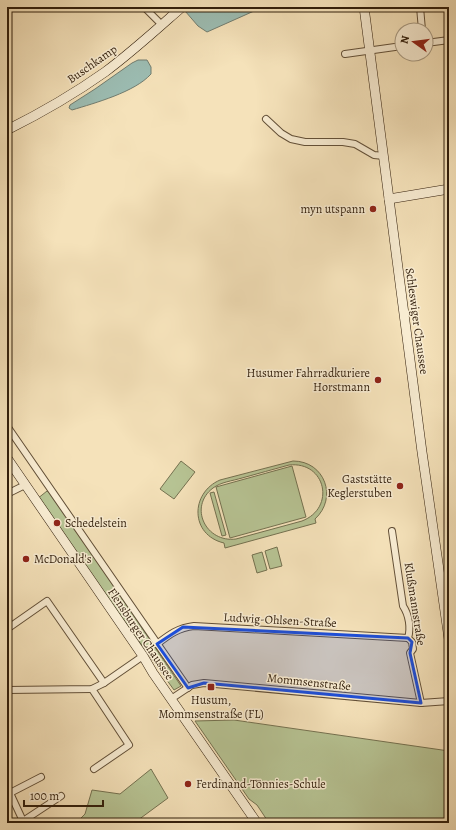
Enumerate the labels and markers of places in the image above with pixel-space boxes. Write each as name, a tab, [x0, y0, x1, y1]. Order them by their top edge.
place label: myn utspann	[301, 201, 365, 217]
marker: myn utspann	[368, 204, 378, 214]
place label: Husumer Fahrradkuriere Horstmann	[246, 365, 370, 395]
marker: Husumer Fahrradkuriere Horstmann	[373, 375, 383, 385]
place label: Gaststätte Keglerstuben	[327, 471, 392, 501]
marker: Gaststätte Keglerstuben	[395, 481, 405, 491]
place label: Schedelstein	[65, 515, 127, 531]
marker: Schedelstein	[52, 518, 62, 528]
place label: McDonald's	[34, 551, 92, 567]
marker: McDonald's	[21, 554, 31, 564]
marker: Husum, Mommsenstraße (FL)	[206, 682, 216, 692]
place label: Husum, Mommsenstraße (FL)	[158, 692, 264, 722]
place label: Ferdinand-Tönnies-Schule	[196, 776, 326, 792]
marker: Ferdinand-Tönnies-Schule	[183, 779, 193, 789]

